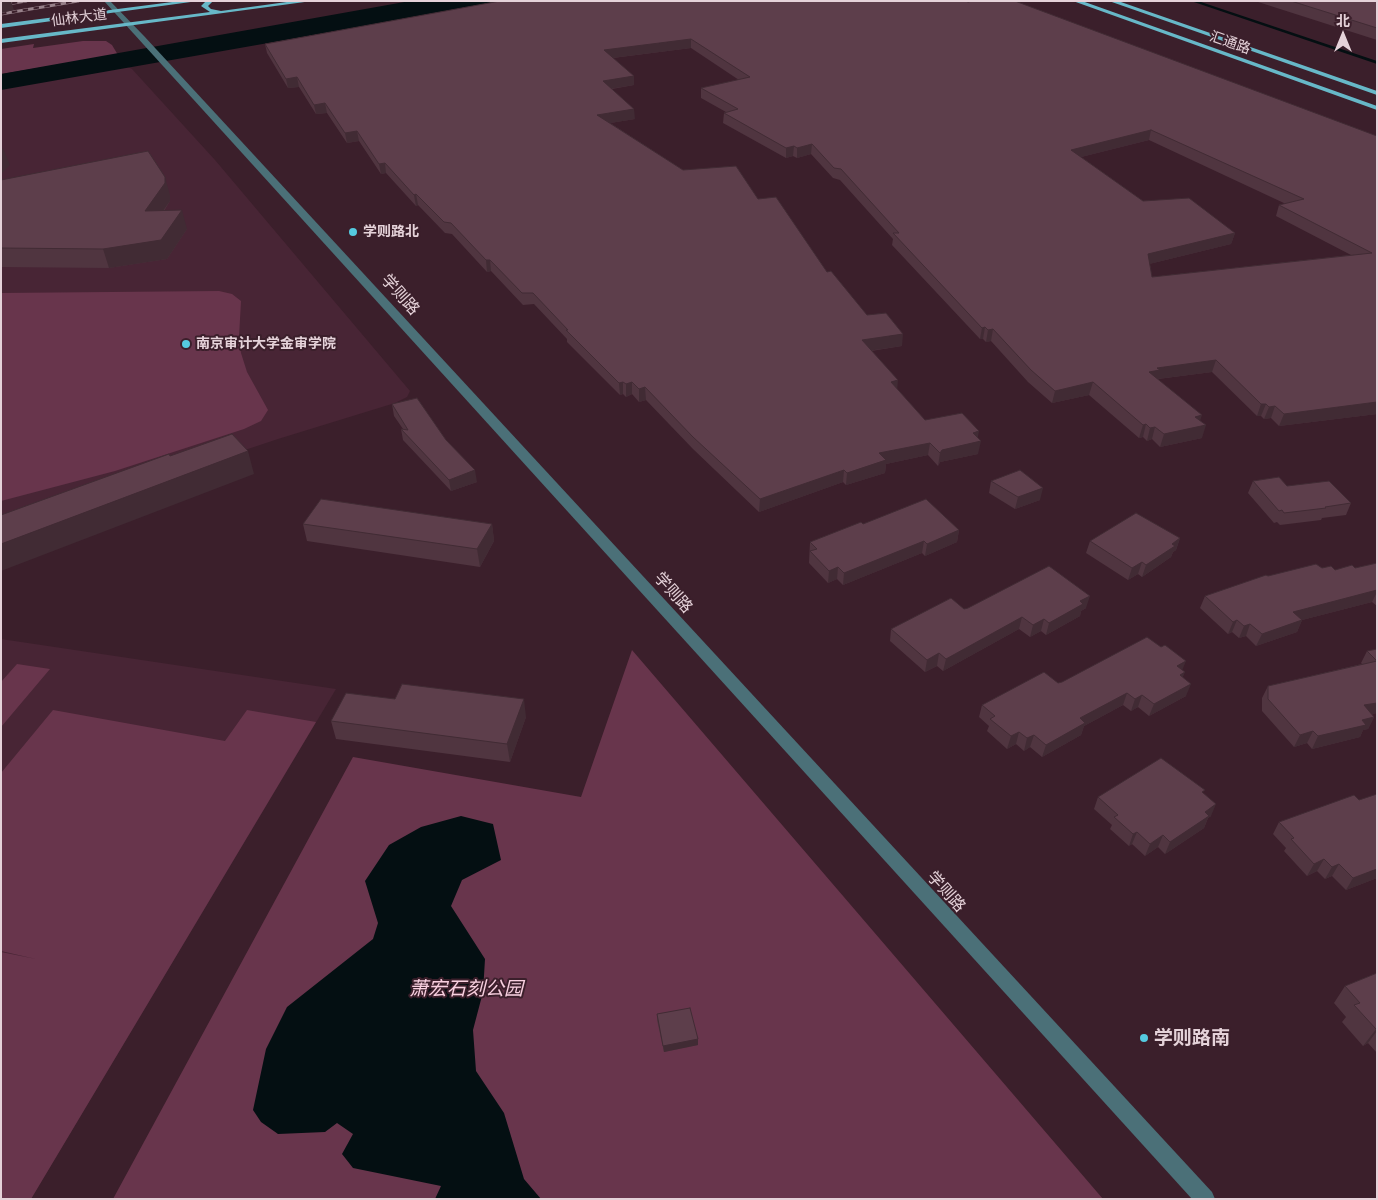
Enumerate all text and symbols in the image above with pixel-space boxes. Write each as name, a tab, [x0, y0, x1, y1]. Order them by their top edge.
street label: 仙林大道	[50, 6, 108, 30]
north arrow	[1318, 10, 1368, 60]
text: 北	[1336, 10, 1350, 30]
street label: 汇通路	[1207, 28, 1253, 58]
place label: 学则路北	[363, 224, 419, 240]
marker: 学则路北	[347, 226, 359, 238]
street label: 学则路	[377, 271, 423, 319]
place label: 南京审计大学金审学院	[196, 336, 336, 352]
marker: 南京审计大学金审学院	[180, 338, 192, 350]
street label: 学则路	[650, 569, 696, 617]
street label: 学则路	[923, 868, 969, 916]
park label: 萧宏石刻公园	[409, 978, 523, 1000]
place label: 学则路南	[1154, 1027, 1230, 1049]
marker: 学则路南	[1138, 1032, 1150, 1044]

